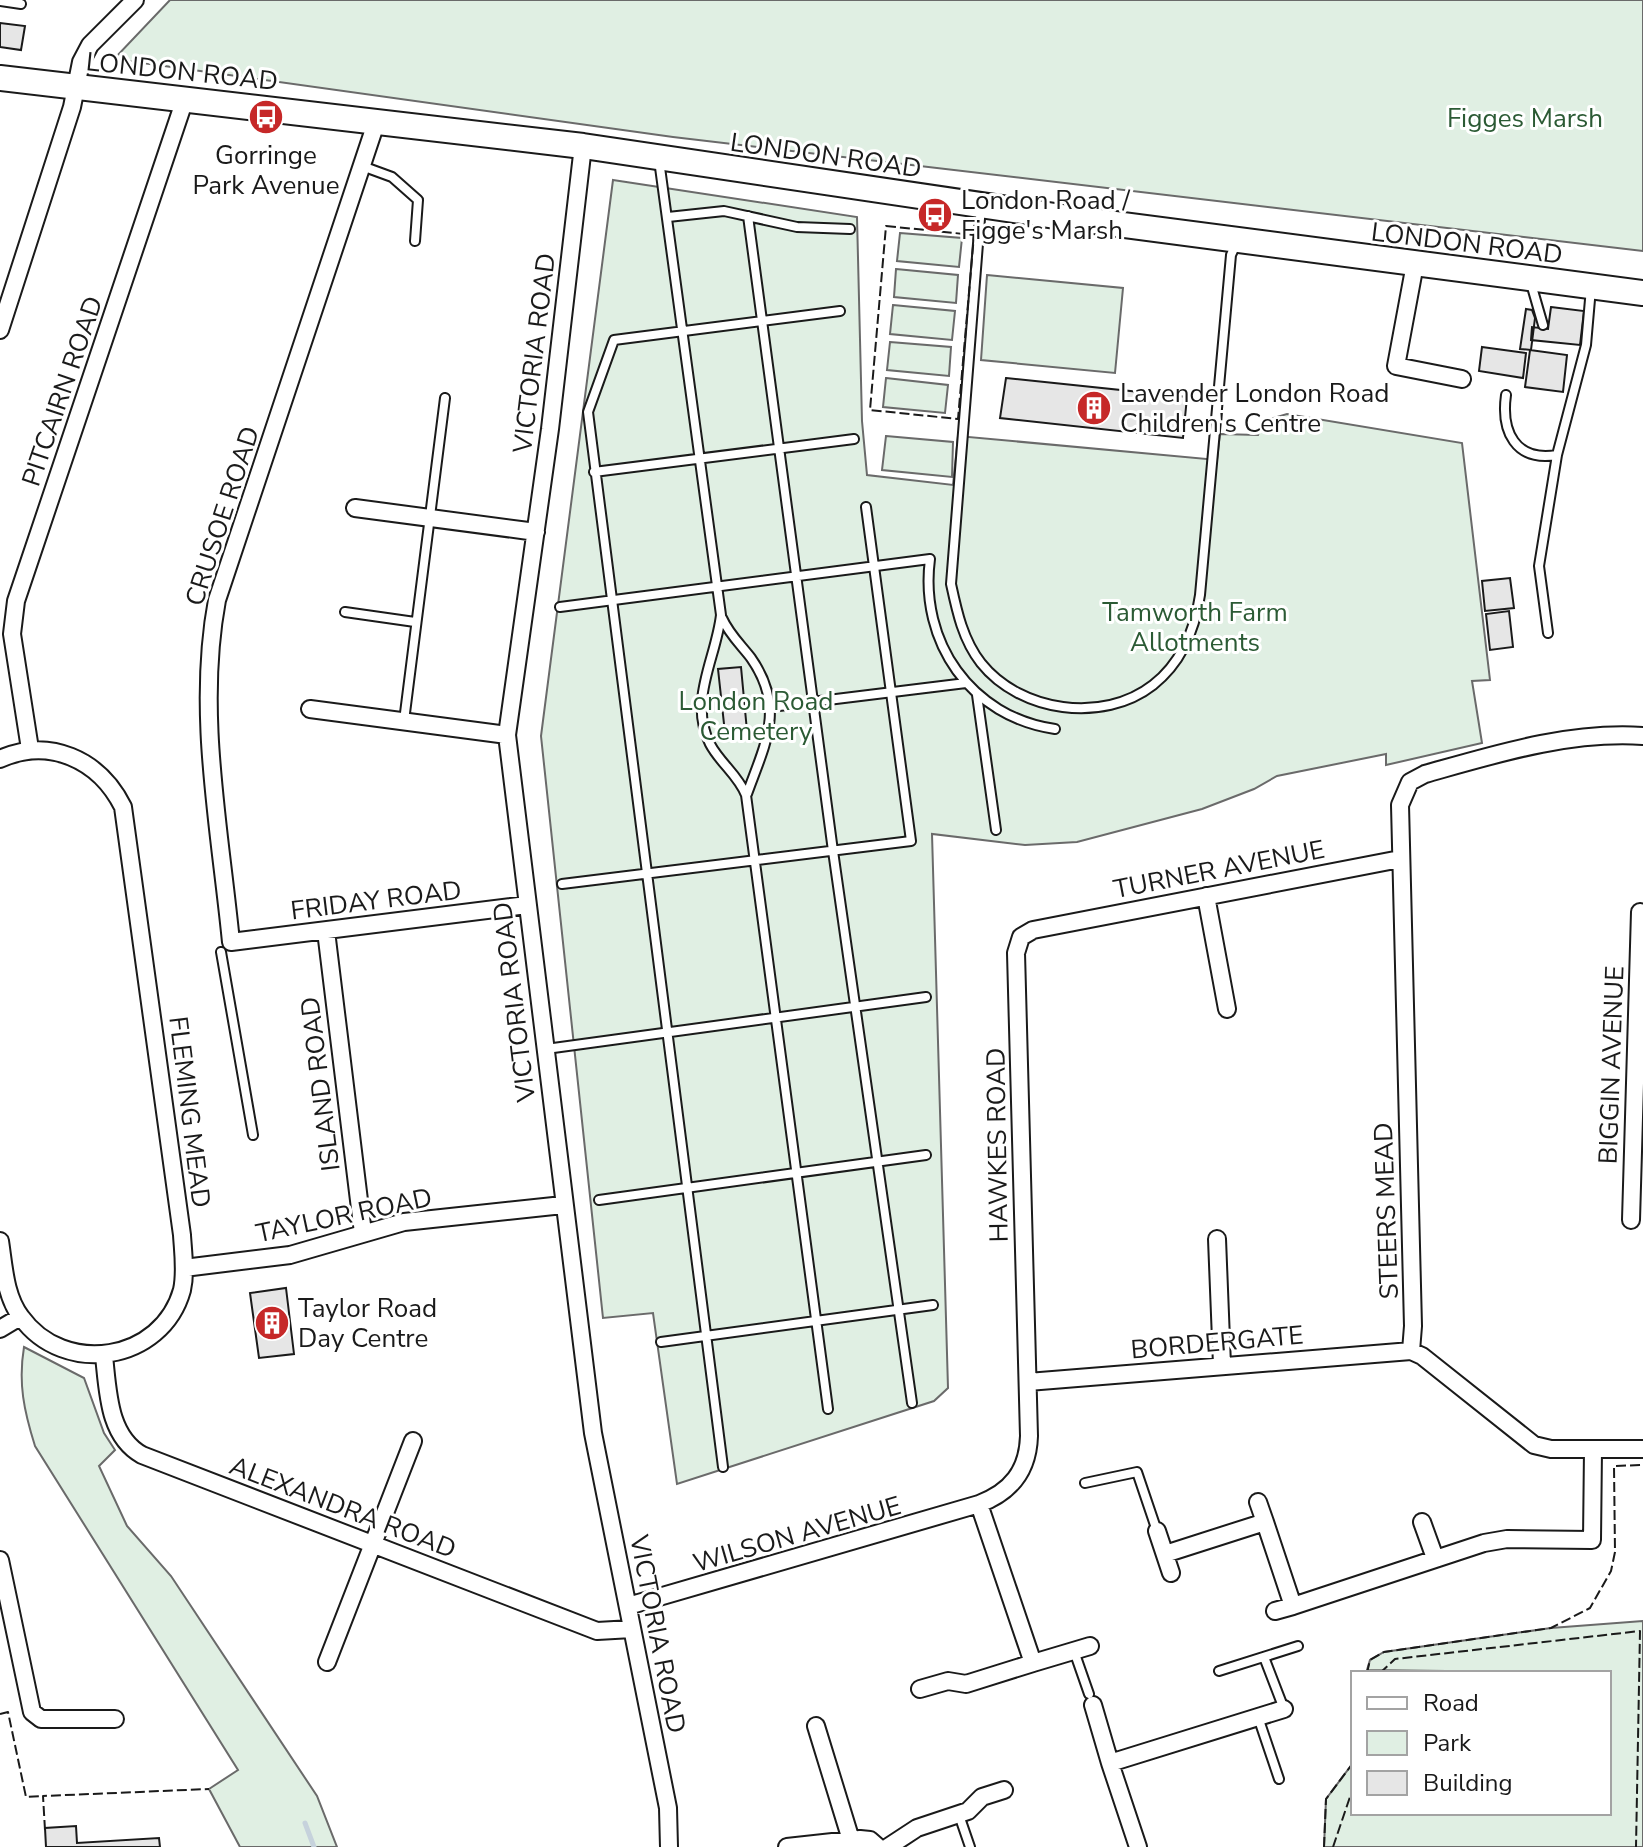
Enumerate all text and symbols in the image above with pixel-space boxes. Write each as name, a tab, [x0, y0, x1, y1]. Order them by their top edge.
street label: LONDON ROAD	[84, 44, 280, 99]
bus stop icon: Gorringe Park Avenue	[247, 98, 285, 136]
park label: Figges Marsh	[1447, 101, 1603, 136]
street label: LONDON ROAD	[728, 125, 924, 186]
place label: Gorringe Park Avenue	[192, 138, 340, 203]
place label: London Road / Figge's Marsh	[961, 183, 1130, 248]
bus stop icon: London Road / Figge's Marsh	[916, 196, 954, 234]
street label: LONDON ROAD	[1369, 214, 1565, 273]
street label: VICTORIA ROAD	[505, 251, 564, 456]
street label: PITCAIRN ROAD	[14, 292, 111, 491]
place label: Lavender London Road Children's Centre	[1120, 376, 1389, 441]
building icon: Lavender London Road Children's Centre	[1075, 389, 1113, 427]
street label: CRUSOE ROAD	[177, 422, 268, 610]
park label: Tamworth Farm Allotments	[1102, 595, 1288, 660]
park label: London Road Cemetery	[679, 684, 833, 749]
street label: TURNER AVENUE	[1111, 832, 1328, 907]
street label: FRIDAY ROAD	[289, 873, 463, 928]
street label: VICTORIA ROAD	[485, 900, 544, 1105]
street label: BIGGIN AVENUE	[1591, 965, 1632, 1165]
street label: ISLAND ROAD	[292, 995, 349, 1173]
street label: FLEMING MEAD	[160, 1014, 219, 1210]
street label: HAWKES ROAD	[978, 1047, 1017, 1243]
street label: STEERS MEAD	[1366, 1122, 1407, 1300]
street label: TAYLOR ROAD	[253, 1180, 435, 1251]
place label: Taylor Road Day Centre	[298, 1291, 437, 1356]
building icon: Taylor Road Day Centre	[253, 1304, 291, 1342]
street label: BORDERGATE	[1129, 1318, 1305, 1367]
street label: ALEXANDRA ROAD	[225, 1448, 461, 1567]
street label: WILSON AVENUE	[689, 1488, 905, 1581]
street label: VICTORIA ROAD	[621, 1531, 694, 1736]
legend	[1351, 1671, 1611, 1815]
text: Road	[1423, 1687, 1479, 1719]
text: Park	[1423, 1727, 1472, 1759]
text: Building	[1423, 1767, 1513, 1799]

